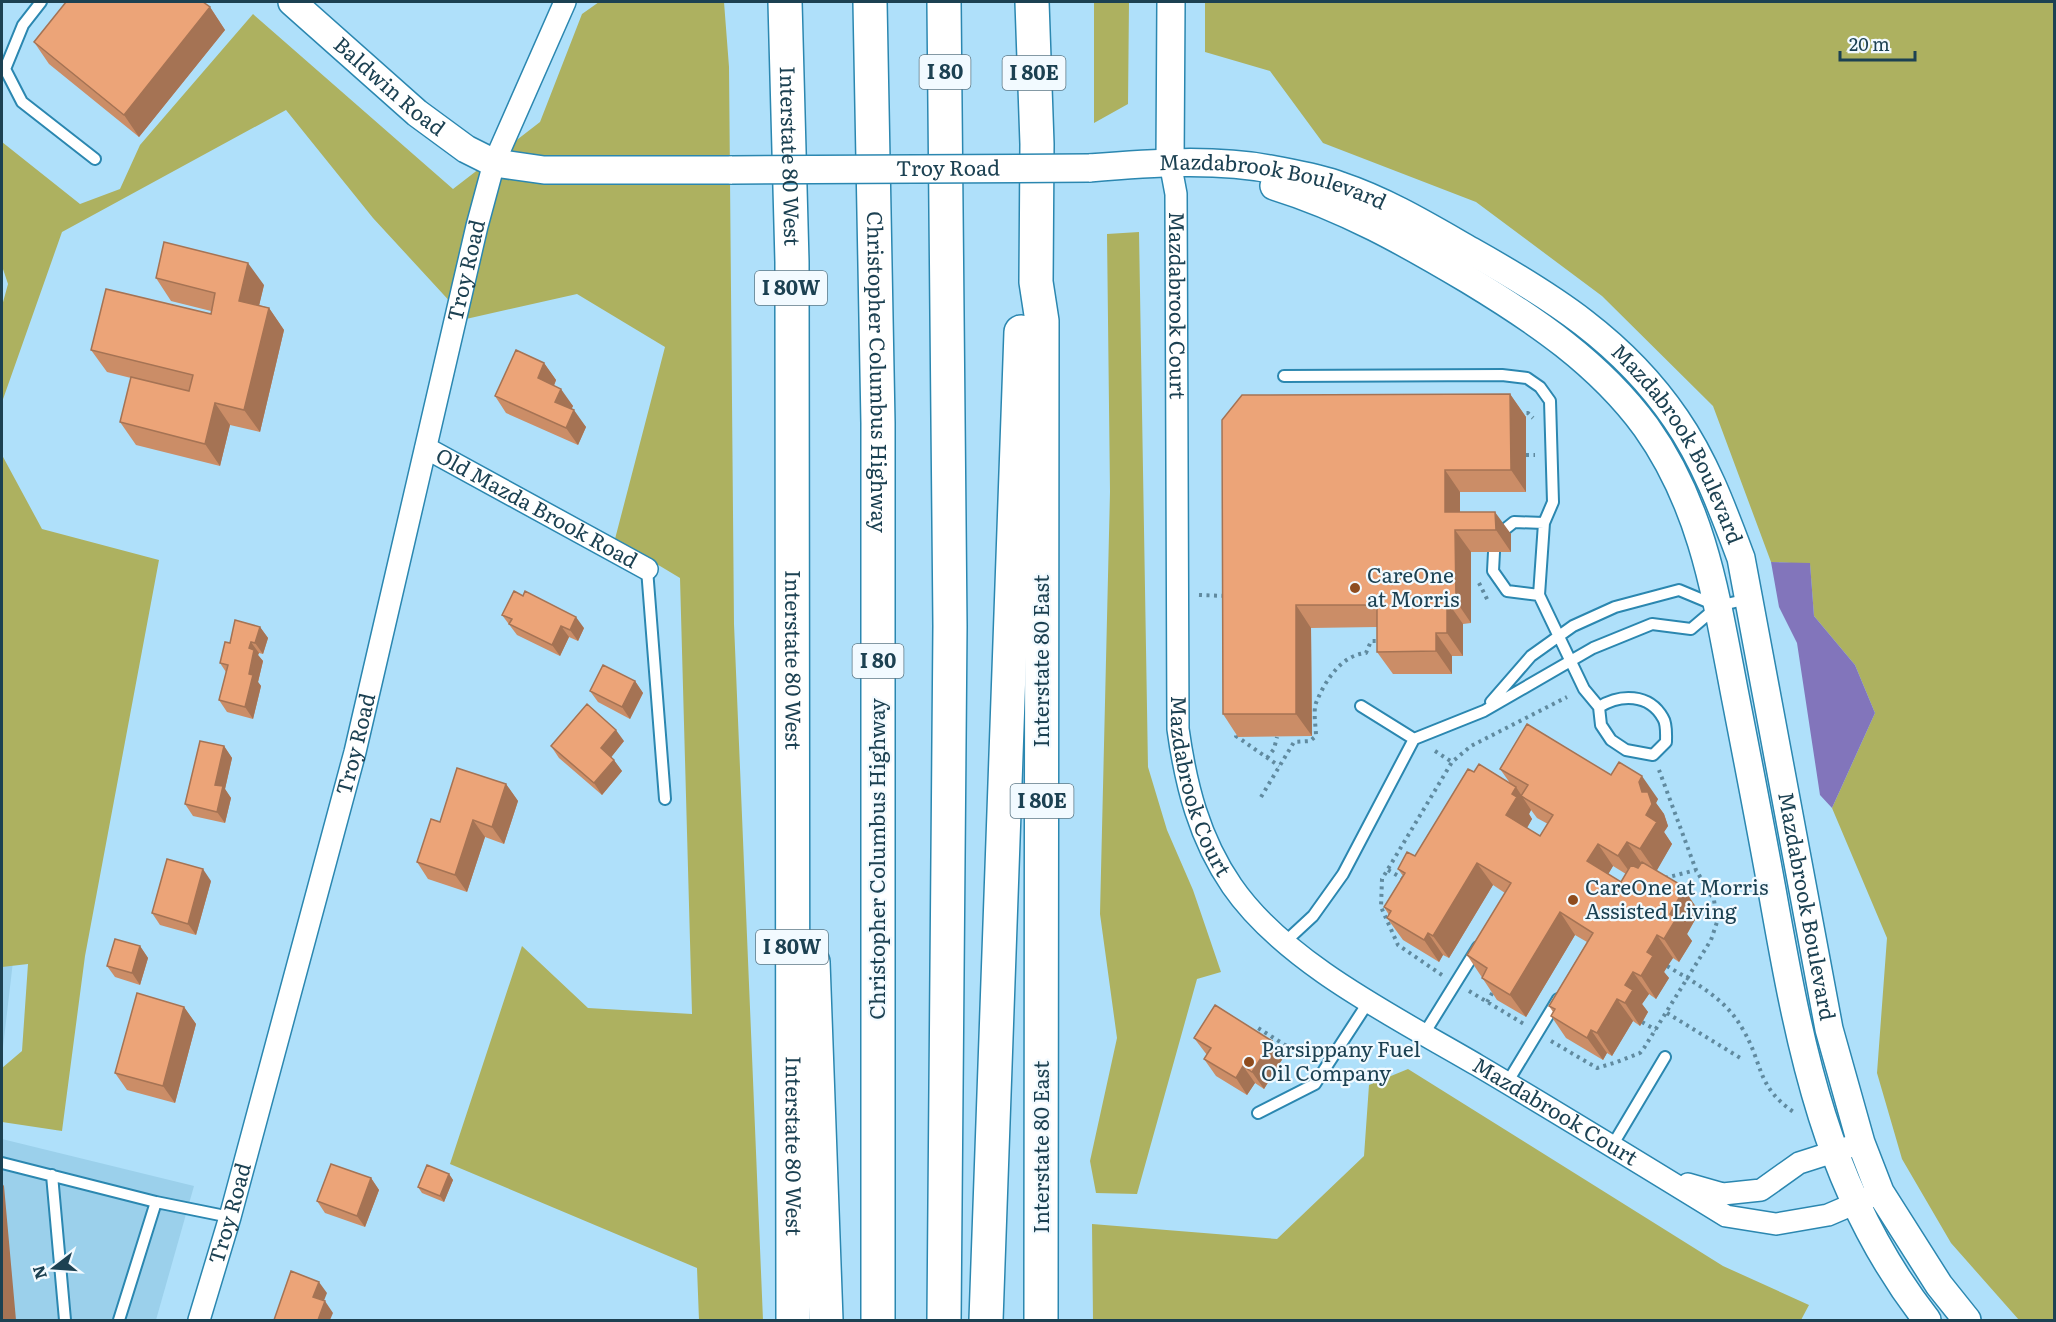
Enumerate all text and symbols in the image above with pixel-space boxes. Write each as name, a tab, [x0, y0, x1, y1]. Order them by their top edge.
scale bar	[1840, 24, 1915, 62]
street label: Baldwin Road	[328, 28, 453, 142]
text: 20 m	[1849, 30, 1890, 57]
road number: I 80	[920, 55, 970, 89]
road number: I 80E	[1002, 56, 1066, 90]
street label: Interstate 80 West	[774, 65, 810, 247]
street label: Mazdabrook Boulevard	[1158, 145, 1392, 216]
street label: Troy Road	[896, 150, 1000, 182]
street label: Christopher Columbus Highway	[861, 211, 896, 534]
street label: Mazdabrook Court	[1163, 211, 1195, 400]
street label: Troy Road	[437, 216, 491, 324]
road number: I 80W	[755, 271, 827, 305]
street label: Mazdabrook Boulevard	[1606, 335, 1752, 548]
street label: Old Mazda Brook Road	[431, 438, 644, 574]
place label: CareOne at Morris	[1367, 558, 1459, 613]
street label: Interstate 80 West	[779, 570, 810, 750]
street label: Interstate 80 East	[1024, 574, 1055, 747]
marker: CareOne at Morris	[1348, 581, 1362, 595]
road number: I 80	[852, 644, 904, 678]
street label: Troy Road	[326, 689, 381, 798]
street label: Mazdabrook Court	[1165, 695, 1240, 882]
street label: Christopher Columbus Highway	[860, 697, 891, 1020]
road number: I 80E	[1010, 784, 1074, 818]
street label: Mazdabrook Boulevard	[1772, 789, 1845, 1023]
place label: CareOne at Morris Assisted Living	[1585, 870, 1769, 925]
marker: CareOne at Morris Assisted Living	[1566, 893, 1580, 907]
road number: I 80W	[756, 930, 828, 964]
place label: Parsippany Fuel Oil Company	[1261, 1032, 1420, 1087]
street label: Mazdabrook Court	[1468, 1048, 1645, 1172]
marker: Parsippany Fuel Oil Company	[1242, 1055, 1256, 1069]
street label: Interstate 80 West	[780, 1056, 811, 1236]
street label: Interstate 80 East	[1024, 1060, 1055, 1233]
street label: Troy Road	[199, 1159, 257, 1267]
north arrow	[24, 1238, 84, 1298]
text: N	[25, 1263, 52, 1283]

